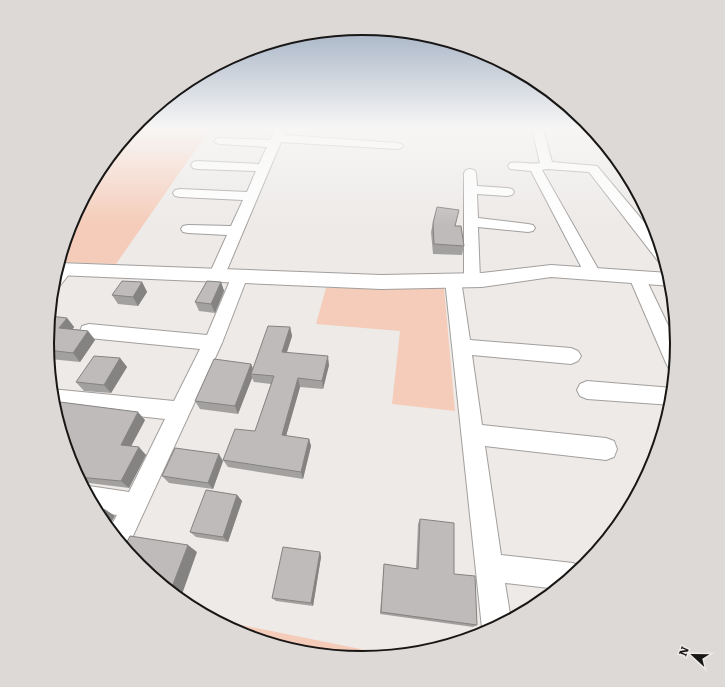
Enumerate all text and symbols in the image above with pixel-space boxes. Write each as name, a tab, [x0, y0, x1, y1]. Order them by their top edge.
north arrow	[673, 635, 713, 675]
text: N	[674, 644, 692, 658]

